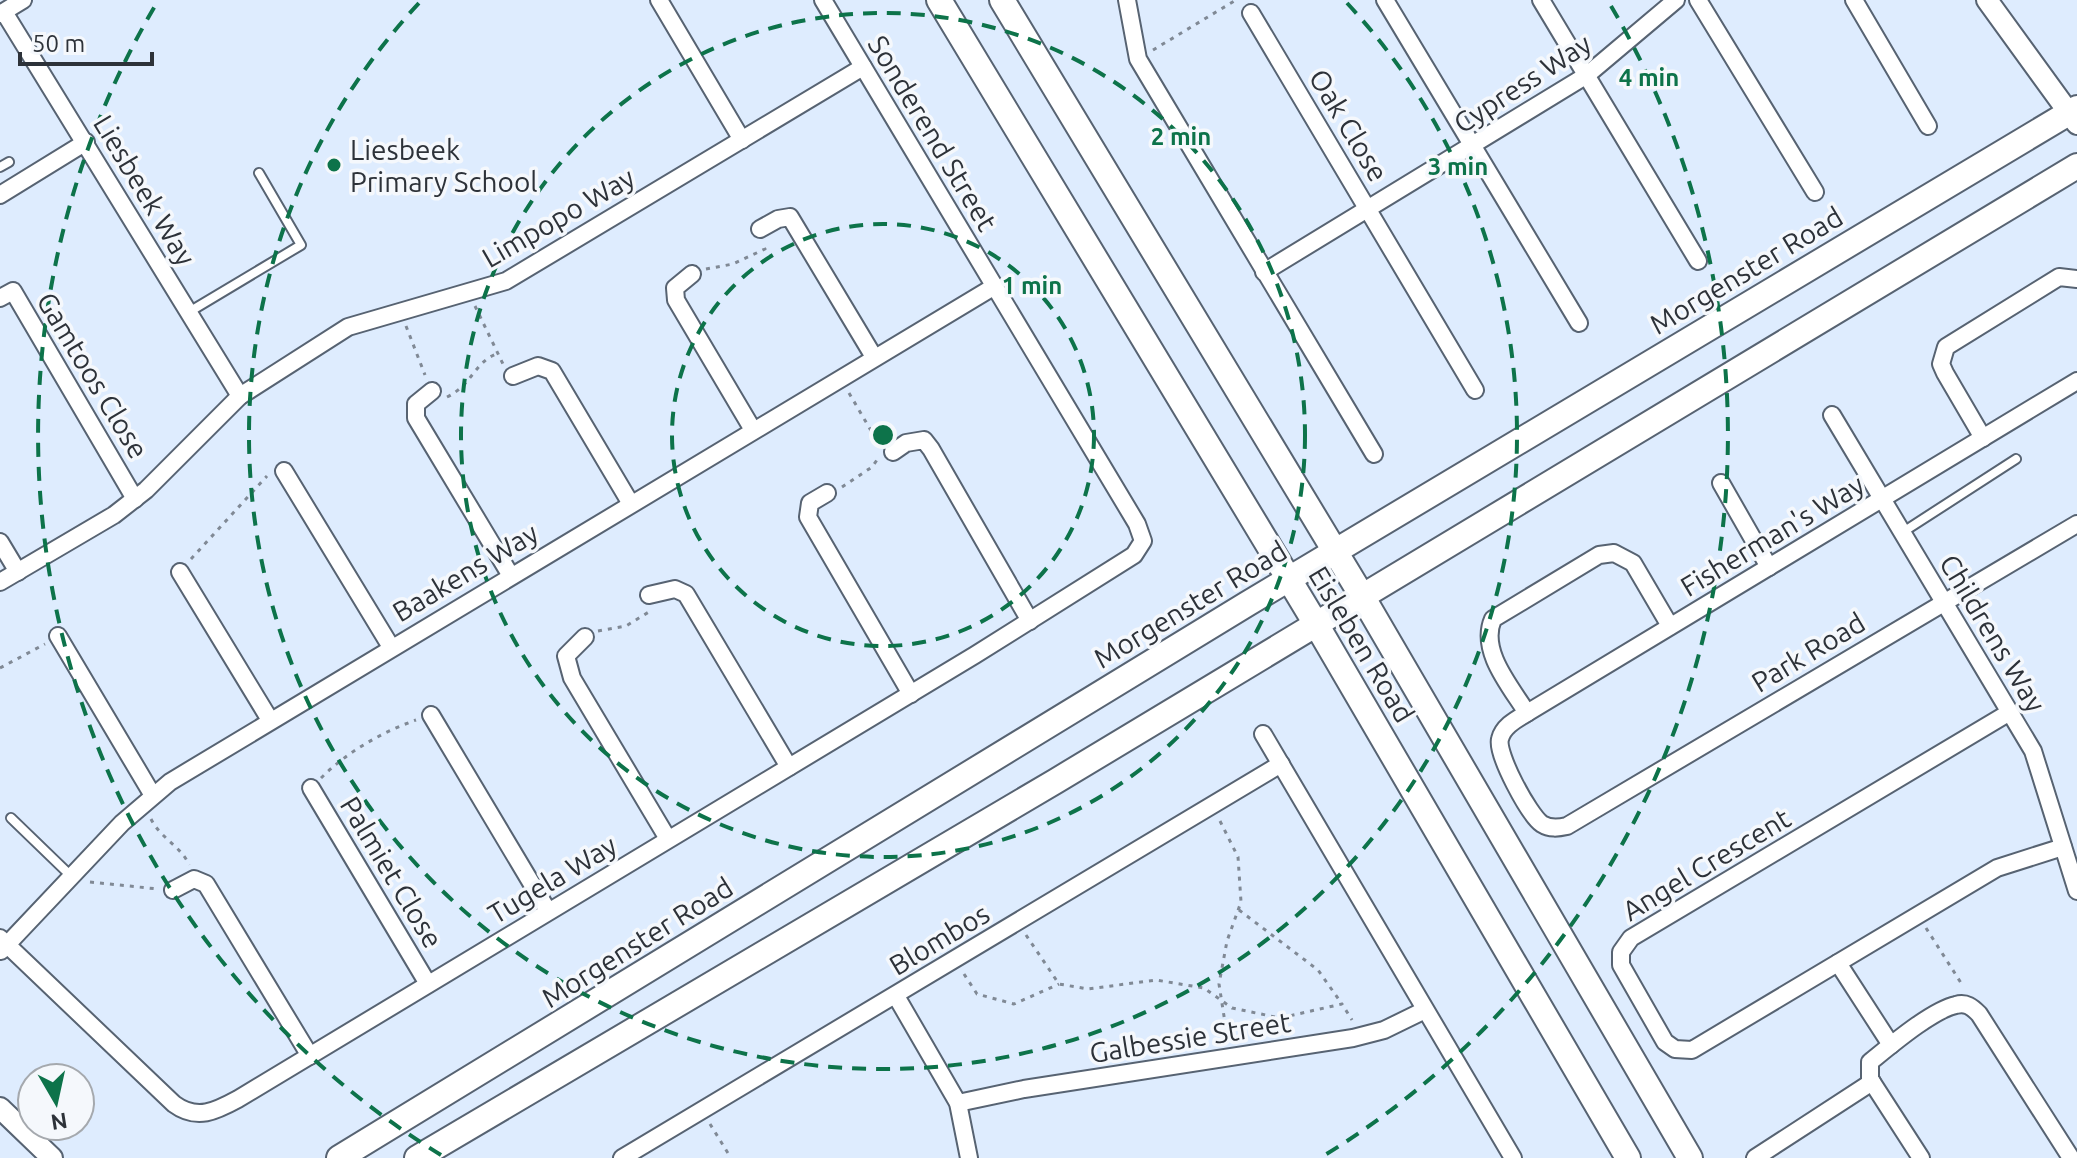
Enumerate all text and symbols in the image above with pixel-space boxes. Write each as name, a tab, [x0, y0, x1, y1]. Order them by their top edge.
scale bar	[20, 16, 152, 66]
street label: Cypress Way	[1448, 27, 1596, 139]
text: 50 m	[32, 30, 85, 57]
street label: Sonderend Street	[863, 30, 1003, 236]
street label: Oak Close	[1303, 63, 1395, 187]
text: 4 min	[1619, 64, 1679, 91]
street label: Liesbeek Way	[88, 109, 202, 271]
text: 2 min	[1151, 123, 1211, 150]
place label: Liesbeek Primary School	[350, 134, 538, 197]
text: 3 min	[1428, 153, 1488, 180]
marker: Liesbeek Primary School	[325, 156, 343, 174]
street label: Limpopo Way	[476, 161, 640, 273]
street label: Morgenster Road	[1644, 200, 1848, 340]
text: 1 min	[1002, 272, 1062, 299]
street label: Gamtoos Close	[31, 286, 155, 464]
centre of rings	[869, 421, 897, 449]
street label: Fisherman's Way	[1675, 468, 1869, 602]
street label: Baakens Way	[387, 517, 543, 627]
street label: Morgenster Road	[1088, 534, 1292, 674]
street label: Childrens Way	[1934, 549, 2052, 717]
street label: Eisleben Road	[1303, 560, 1421, 728]
street label: Park Road	[1746, 606, 1870, 698]
street label: Palmiet Close	[335, 791, 449, 953]
street label: Angel Crescent	[1616, 802, 1796, 926]
street label: Tugela Way	[482, 829, 622, 929]
street label: Morgenster Road	[536, 871, 738, 1013]
street label: Blombos	[884, 897, 994, 981]
street label: Galbessie Street	[1087, 1006, 1293, 1068]
north arrow	[16, 1062, 96, 1142]
text: N	[49, 1109, 69, 1136]

